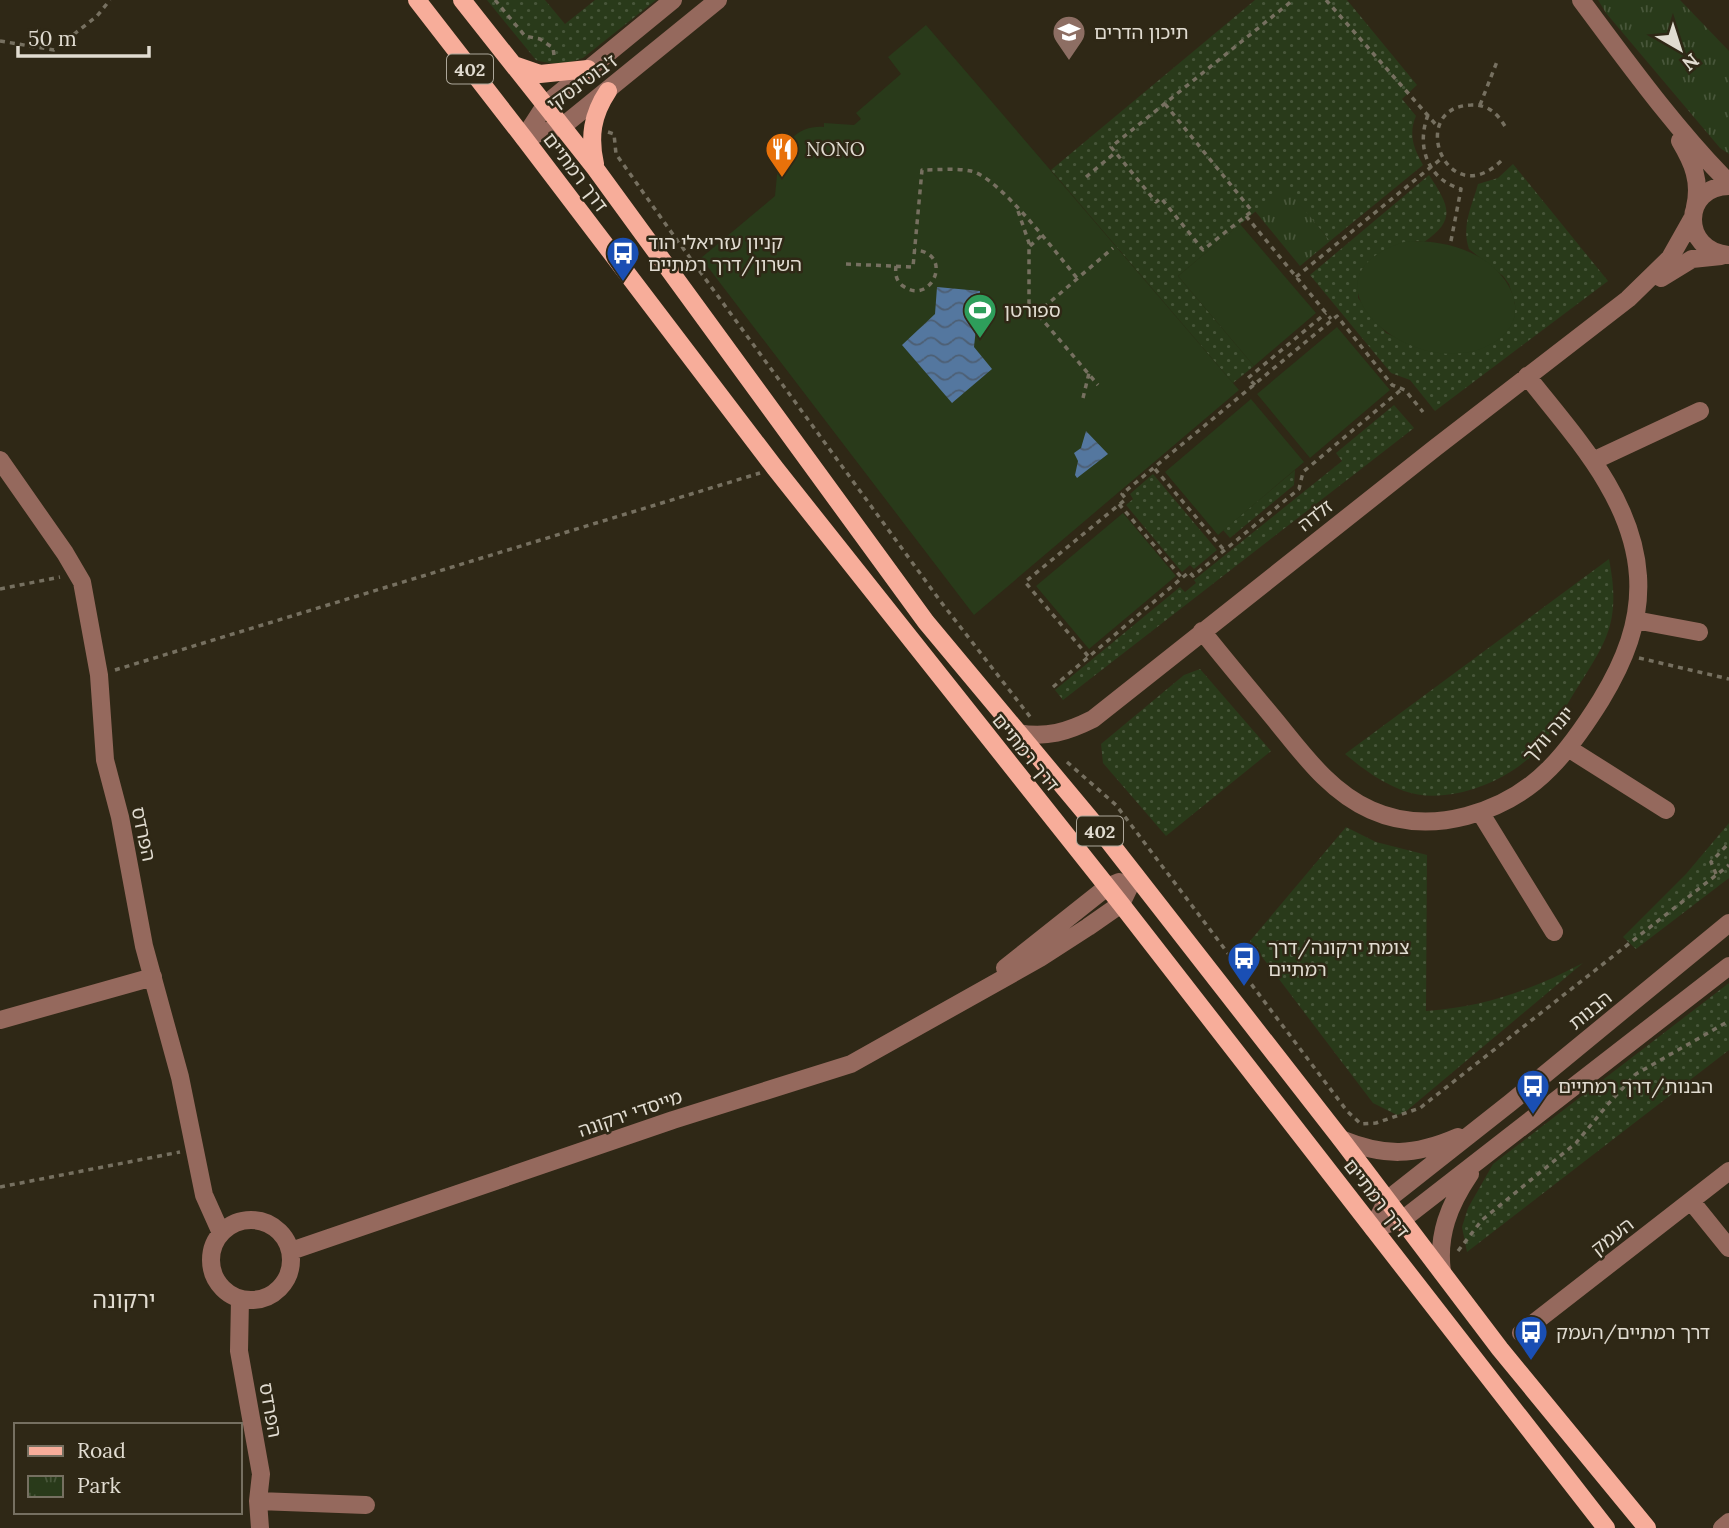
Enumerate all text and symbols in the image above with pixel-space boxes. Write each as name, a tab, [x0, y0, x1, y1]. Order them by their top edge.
school or university icon: תיכון הדרים	[1050, 13, 1088, 62]
scale bar	[18, 14, 149, 58]
north arrow	[1645, 14, 1715, 84]
place label: תיכון הדרים	[1094, 20, 1188, 44]
text: 50 m	[28, 25, 77, 52]
street label: ז'בוטינסקי	[542, 48, 622, 116]
text: N	[1677, 48, 1704, 76]
road number: 402	[447, 55, 493, 84]
street label: דרך רמתיים	[538, 128, 614, 216]
restaurant icon: NONO	[763, 130, 801, 179]
place label: NONO	[806, 137, 865, 161]
place label: קניון עזריאלי הוד השרון/דרך רמתיים	[648, 230, 802, 277]
bus stop icon: קניון עזריאלי הוד השרון/דרך רמתיים	[604, 234, 642, 283]
sports icon: ספורטן	[961, 291, 999, 340]
place label: ספורטן	[1004, 298, 1061, 322]
street label: זלדה	[1293, 494, 1337, 536]
street label: יונה וולך	[1517, 701, 1579, 767]
street label: דרך רמתיים	[987, 708, 1065, 796]
street label: הפרדס	[127, 805, 161, 863]
road number: 402	[1077, 816, 1123, 846]
place label: צומת ירקונה/דרך רמתיים	[1268, 935, 1409, 981]
bus stop icon: צומת ירקונה/דרך רמתיים	[1225, 939, 1263, 988]
street label: הבנות	[1564, 985, 1616, 1035]
bus stop icon: הבנות/דרך רמתיים	[1514, 1067, 1552, 1116]
place label: הבנות/דרך רמתיים	[1558, 1074, 1713, 1099]
street label: מייסדי ירקונה	[575, 1084, 685, 1142]
street label: דרך רמתיים	[1339, 1154, 1415, 1242]
street label: העמק	[1586, 1212, 1638, 1260]
district label: ירקונה	[93, 1285, 155, 1314]
bus stop icon: דרך רמתיים/העמק	[1512, 1313, 1550, 1362]
place label: דרך רמתיים/העמק	[1556, 1320, 1710, 1345]
street label: הפרדס	[254, 1381, 288, 1439]
legend	[14, 1423, 242, 1514]
text: Road	[77, 1437, 126, 1464]
text: Park	[77, 1472, 121, 1499]

